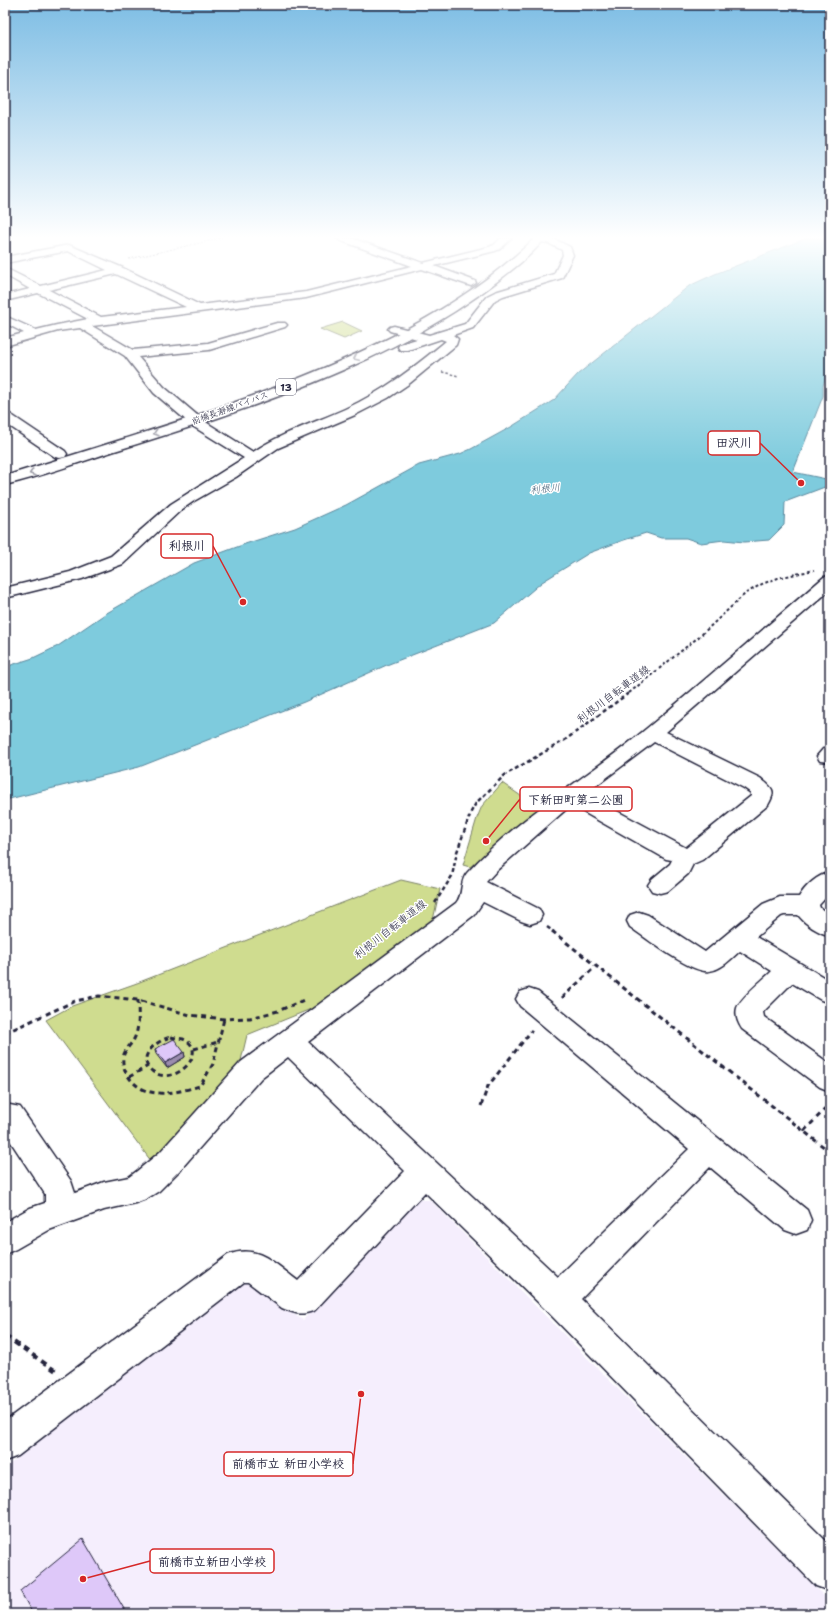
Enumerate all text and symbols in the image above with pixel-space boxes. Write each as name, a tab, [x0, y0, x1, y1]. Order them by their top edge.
one-way arrow	[353, 353, 361, 361]
road number: 13	[276, 379, 296, 395]
street label: 前橋長瀞線バイパス	[190, 389, 270, 427]
one-way arrow	[153, 428, 160, 437]
callout: 田沢川	[708, 431, 760, 455]
text: 田沢川	[716, 435, 752, 451]
one-way arrow	[29, 468, 36, 476]
water label: 利根川	[529, 480, 561, 497]
callout: 利根川	[161, 534, 213, 558]
text: 利根川	[169, 538, 205, 554]
street label: 利根川自転車道線	[574, 662, 653, 727]
callout: 下新田町第二公園	[520, 787, 632, 811]
text: 下新田町第二公園	[528, 792, 624, 808]
street label: 利根川自転車道線	[351, 896, 430, 962]
callout: 前橋市立 新田小学校	[224, 1452, 353, 1476]
text: 前橋市立 新田小学校	[232, 1456, 344, 1472]
callout: 前橋市立新田小学校	[150, 1549, 274, 1573]
text: 前橋市立新田小学校	[158, 1554, 266, 1570]

